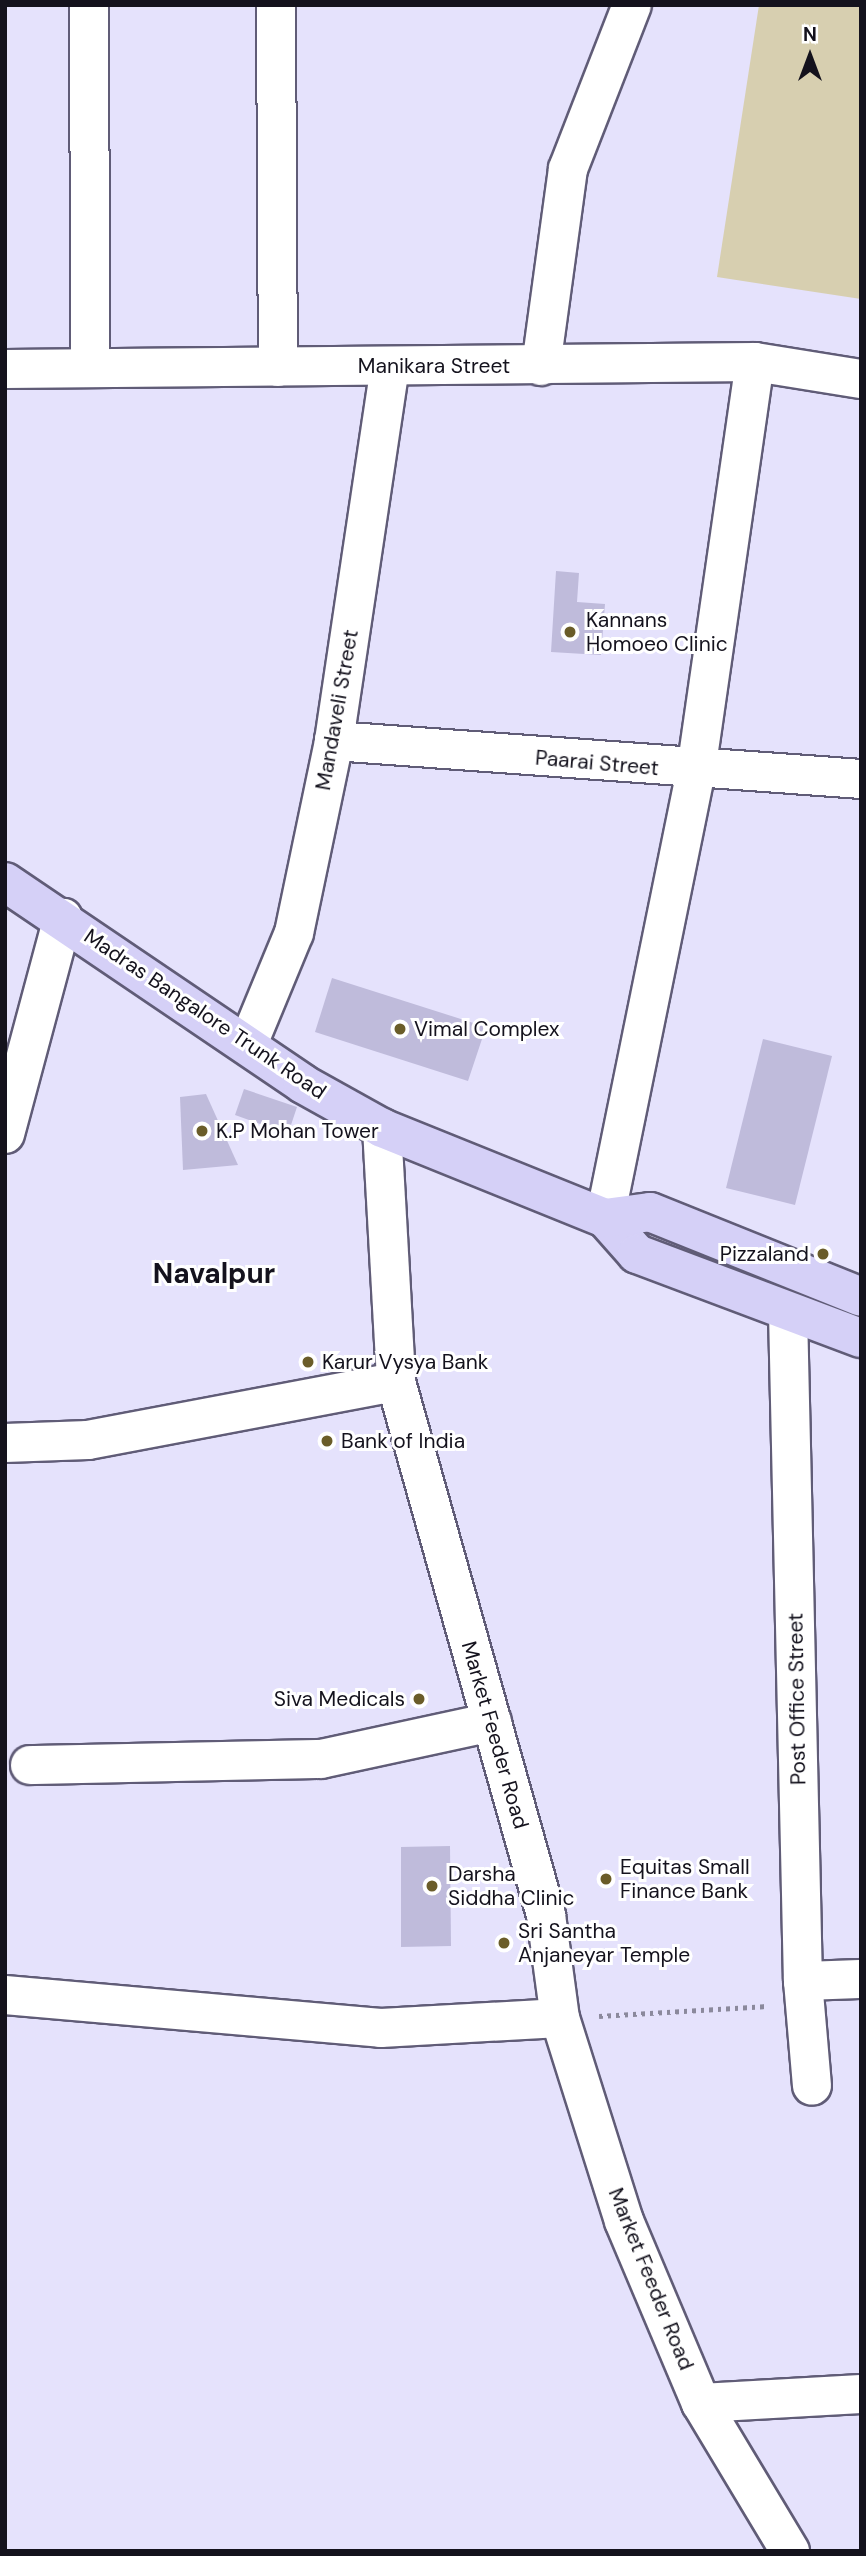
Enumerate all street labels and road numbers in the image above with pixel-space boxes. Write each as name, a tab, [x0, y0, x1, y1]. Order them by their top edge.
street label: Manikara Street	[358, 353, 510, 379]
street label: Mandaveli Street	[310, 628, 364, 792]
street label: Paarai Street	[534, 745, 660, 781]
street label: Madras Bangalore Trunk Road	[79, 923, 331, 1105]
street label: Post Office Street	[783, 1613, 811, 1785]
street label: Market Feeder Road	[456, 1638, 534, 1832]
street label: Market Feeder Road	[603, 2184, 699, 2374]

